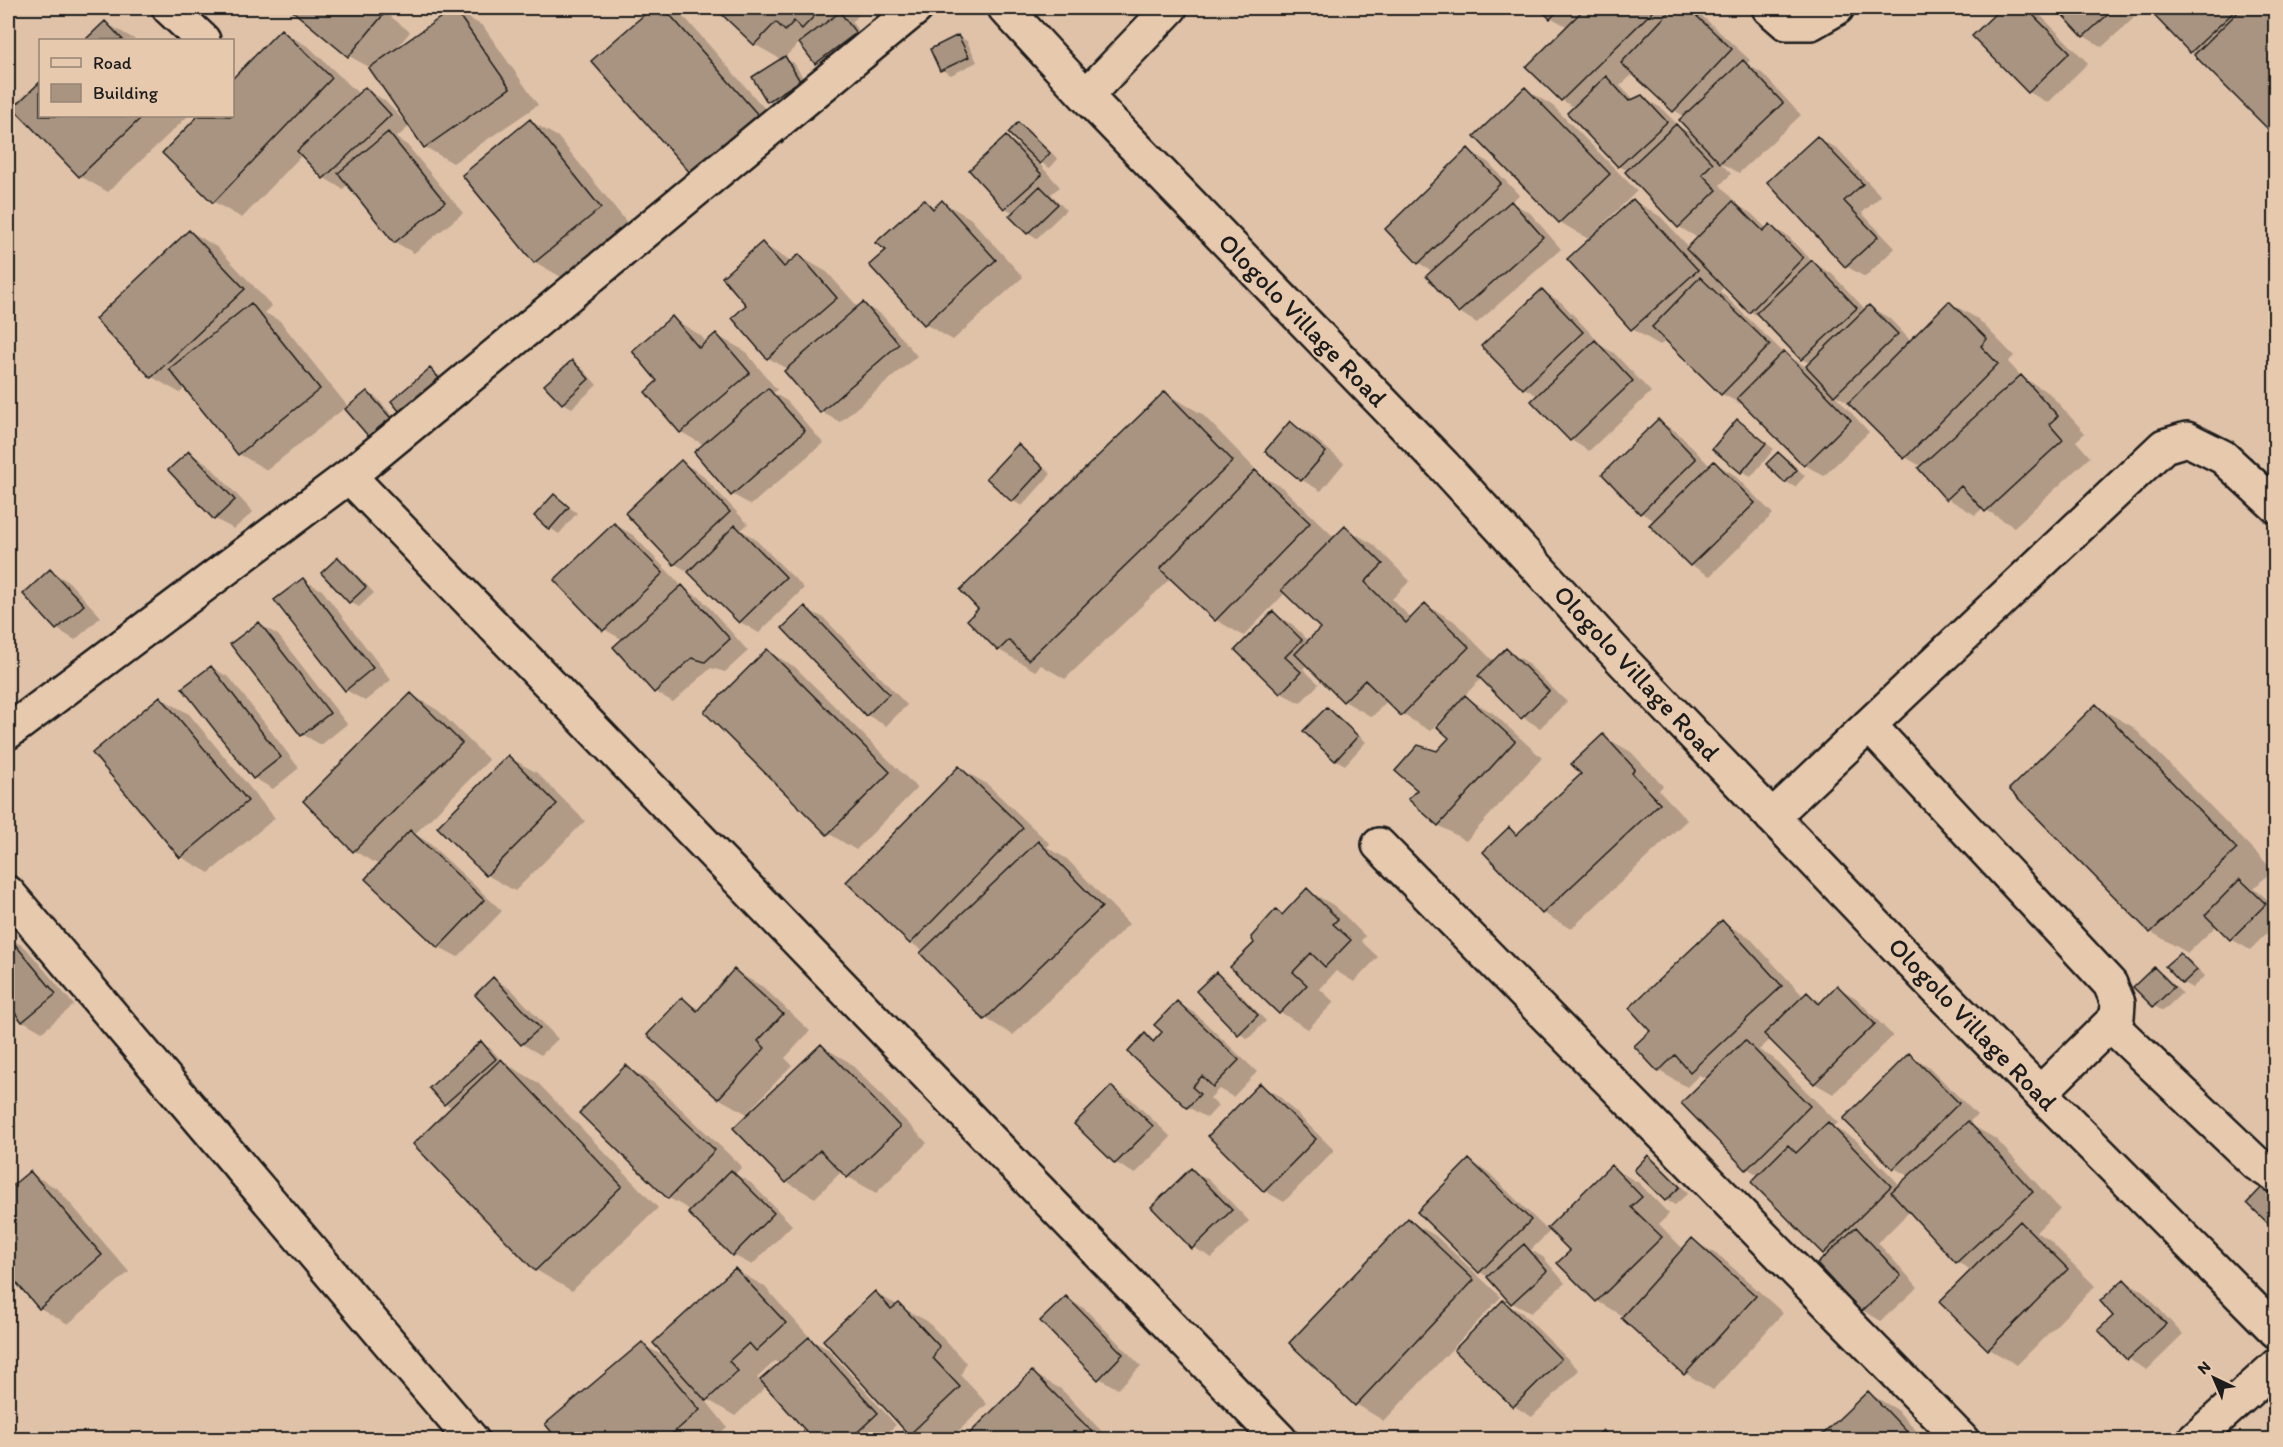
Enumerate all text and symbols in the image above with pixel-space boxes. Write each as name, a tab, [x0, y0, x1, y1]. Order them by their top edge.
legend	[39, 39, 234, 117]
text: Road	[93, 52, 132, 74]
text: Building	[93, 82, 159, 104]
street label: Ologolo Village Road	[1212, 226, 1395, 414]
street label: Ologolo Village Road	[1547, 578, 1727, 768]
street label: Ologolo Village Road	[1882, 930, 2065, 1118]
north arrow	[2184, 1348, 2244, 1408]
text: N	[2193, 1357, 2214, 1378]

